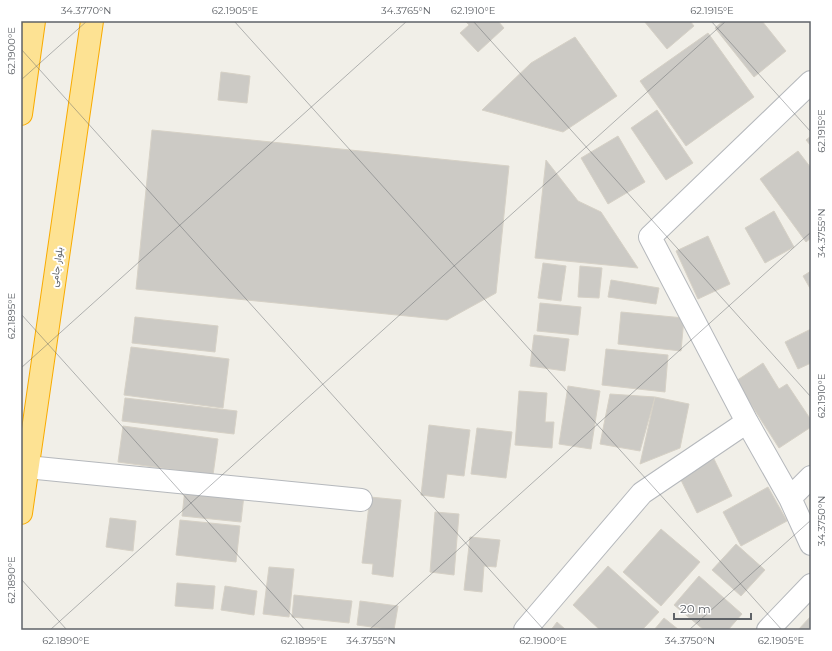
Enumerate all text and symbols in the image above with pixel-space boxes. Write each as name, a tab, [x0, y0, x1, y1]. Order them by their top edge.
text: 34.3770°N	[61, 4, 111, 17]
text: 62.1905°E	[212, 4, 259, 17]
text: 34.3765°N	[381, 4, 431, 17]
text: 62.1910°E	[451, 4, 496, 17]
text: 62.1915°E	[690, 4, 734, 17]
text: 62.1900°E	[5, 27, 18, 75]
text: 62.1915°E	[815, 109, 828, 153]
text: 34.3755°N	[815, 208, 828, 258]
street label: بلوار جامی	[47, 246, 66, 288]
text: 62.1895°E	[5, 293, 18, 339]
text: 62.1910°E	[815, 373, 828, 418]
text: 34.3750°N	[815, 496, 828, 546]
text: 62.1890°E	[5, 556, 18, 604]
scale bar	[674, 595, 751, 621]
text: 20 m	[680, 601, 711, 616]
text: 62.1890°E	[42, 634, 90, 647]
text: 62.1895°E	[281, 634, 327, 647]
text: 34.3755°N	[346, 634, 396, 647]
text: 62.1900°E	[519, 634, 567, 647]
text: 34.3750°N	[665, 634, 715, 647]
text: 62.1905°E	[758, 634, 805, 647]

